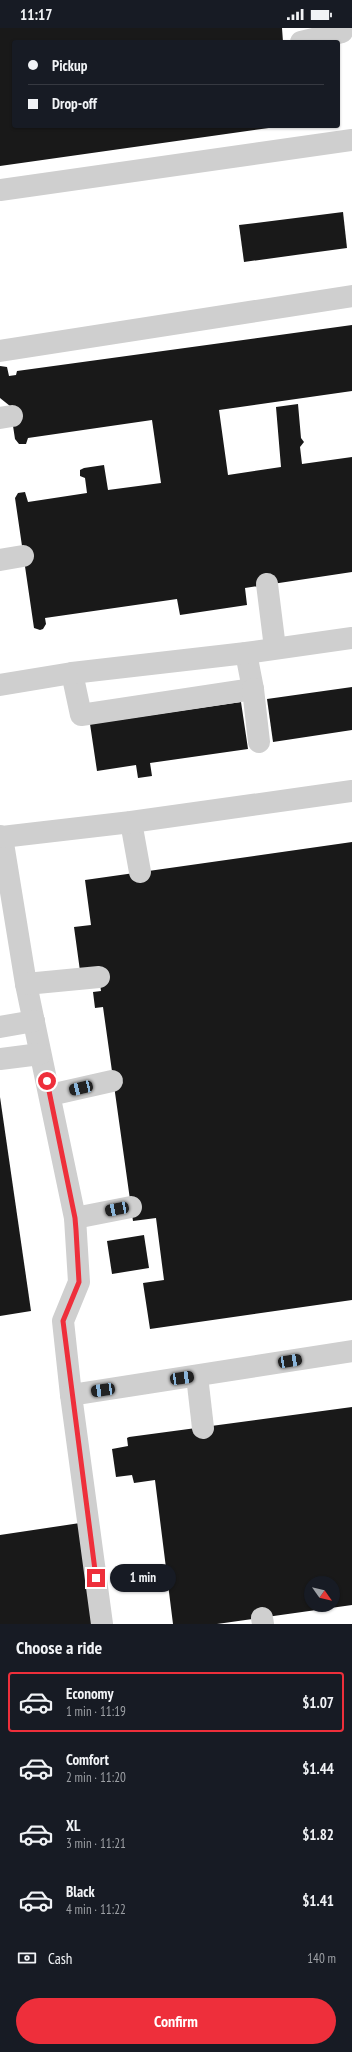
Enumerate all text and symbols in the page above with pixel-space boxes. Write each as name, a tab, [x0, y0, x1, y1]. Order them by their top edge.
text: 11:17	[20, 5, 52, 24]
text: Pickup	[52, 56, 87, 75]
text: Drop-off	[52, 94, 97, 113]
route start	[38, 1072, 56, 1090]
car	[68, 1079, 94, 1097]
car	[104, 1201, 130, 1217]
car	[277, 1353, 303, 1369]
car	[169, 1370, 195, 1386]
car	[90, 1382, 116, 1398]
callout: 1 min	[110, 1564, 176, 1592]
route end	[87, 1569, 105, 1587]
text: 1 min	[130, 1569, 156, 1586]
north arrow	[304, 1576, 340, 1612]
map controls	[304, 1576, 340, 1612]
text: Choose a ride	[16, 1636, 102, 1659]
icon: car	[18, 1684, 54, 1720]
text: Economy	[66, 1684, 114, 1703]
text: $1.07	[302, 1693, 334, 1712]
text: 1 min · 11:19	[66, 1703, 126, 1720]
icon: car	[18, 1750, 54, 1786]
text: Comfort	[66, 1750, 109, 1769]
text: $1.44	[302, 1759, 334, 1778]
text: 2 min · 11:20	[66, 1769, 126, 1786]
icon: car	[18, 1816, 54, 1852]
text: XL	[66, 1816, 80, 1835]
text: $1.82	[302, 1825, 334, 1844]
text: 3 min · 11:21	[66, 1835, 126, 1852]
icon: car	[18, 1882, 54, 1918]
text: Black	[66, 1882, 95, 1901]
text: $1.41	[302, 1891, 334, 1910]
text: 4 min · 11:22	[66, 1901, 126, 1918]
icon: cash	[16, 1947, 38, 1969]
text: Cash	[48, 1949, 72, 1968]
text: 140 m	[307, 1950, 336, 1967]
button: Confirm	[16, 1998, 336, 2044]

